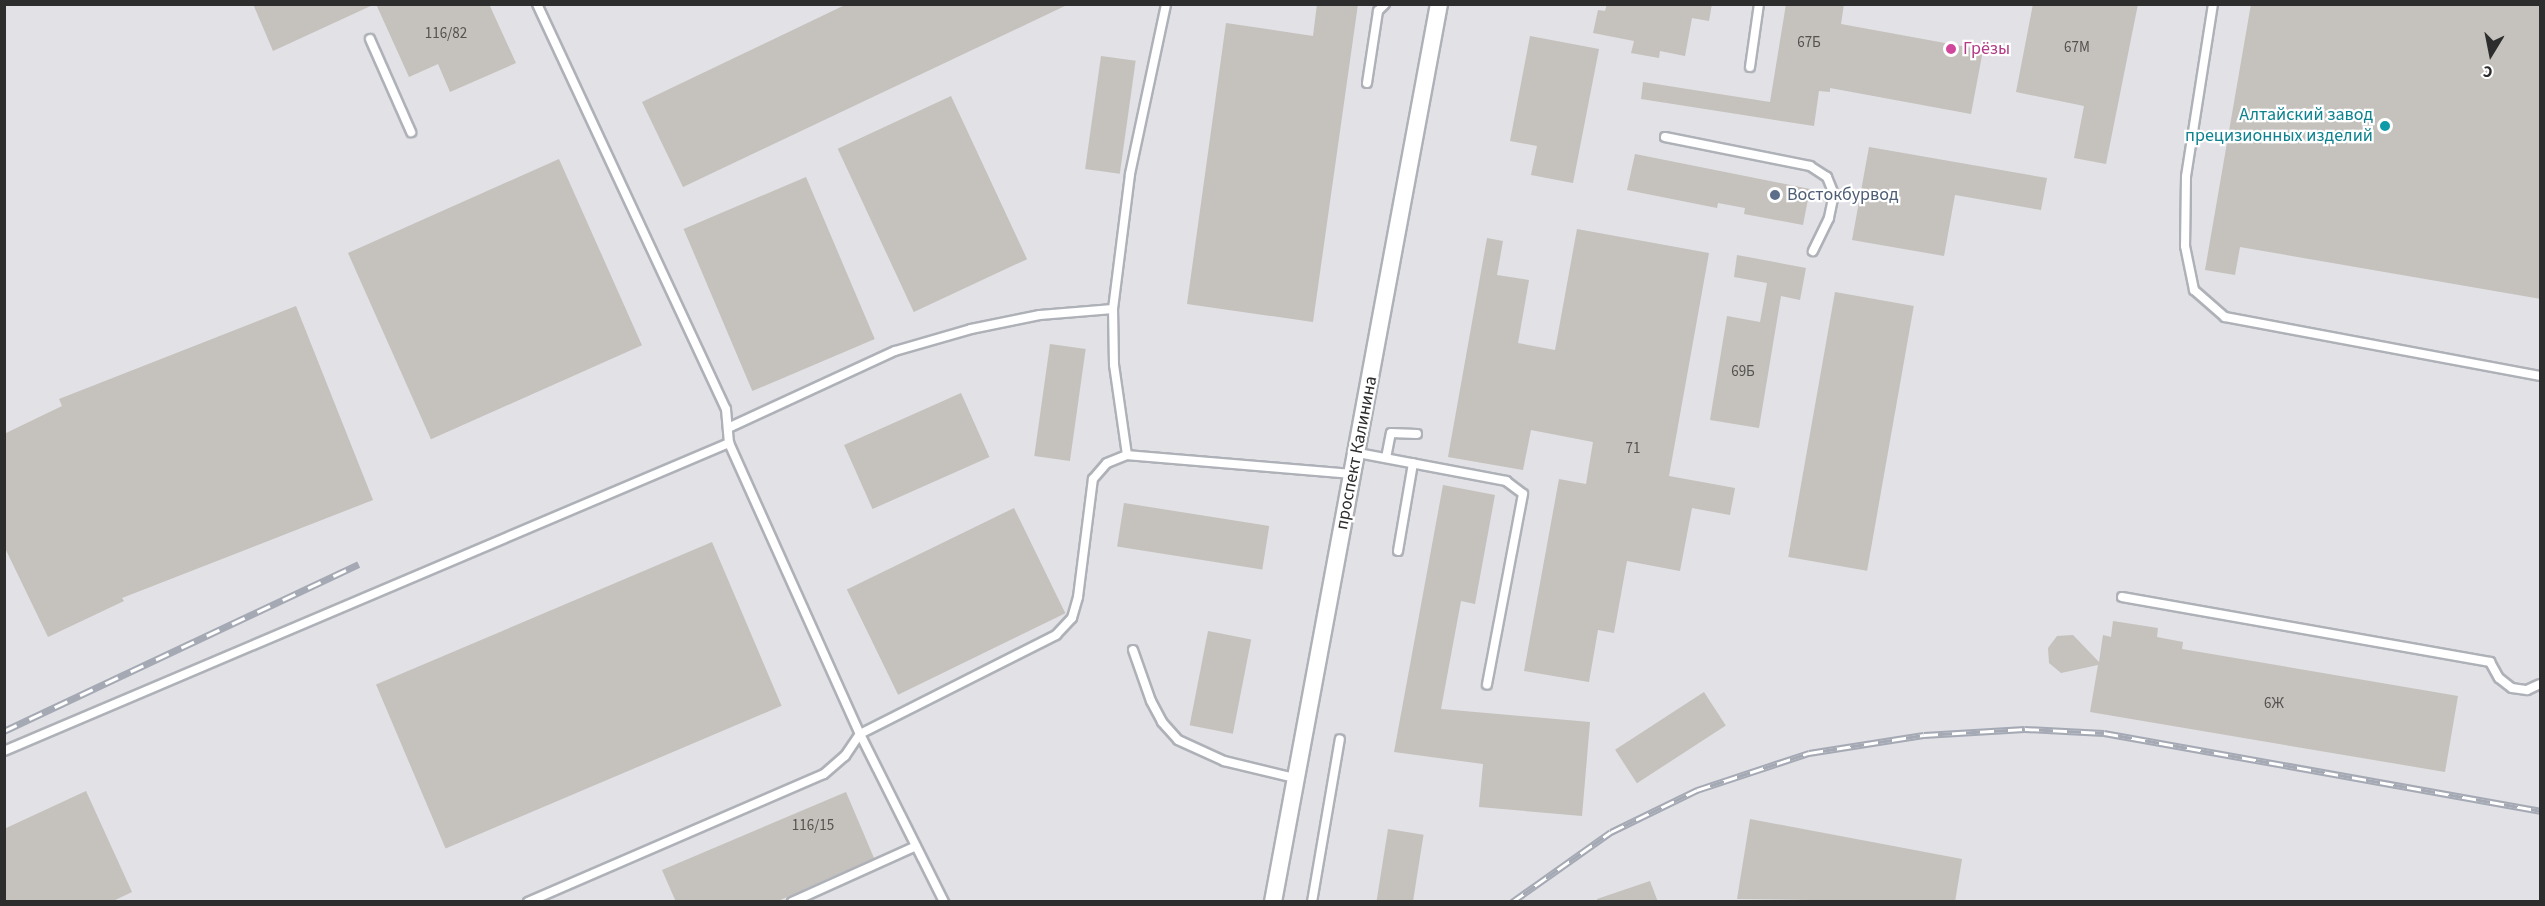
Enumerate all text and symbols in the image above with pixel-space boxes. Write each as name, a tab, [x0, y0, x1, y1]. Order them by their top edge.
north arrow	[2461, 24, 2521, 84]
house number: 116/82	[425, 25, 467, 43]
house number: 67Б	[1797, 34, 1821, 52]
place label: Грёзы	[1963, 38, 2010, 60]
house number: 67М	[2064, 39, 2090, 57]
marker: Грёзы	[1944, 42, 1958, 56]
text: С	[2481, 60, 2494, 83]
place label: Алтайский завод прецизионных изделий	[2185, 105, 2373, 148]
marker: Алтайский завод прецизионных изделий	[2378, 119, 2392, 133]
place label: Востокбурвод	[1787, 184, 1899, 206]
marker: Востокбурвод	[1768, 188, 1782, 202]
house number: 69Б	[1731, 363, 1755, 381]
street label: проспект Калинина	[1332, 374, 1382, 532]
house number: 71	[1626, 440, 1640, 458]
house number: 6Ж	[2264, 695, 2284, 713]
house number: 116/15	[792, 817, 834, 835]

